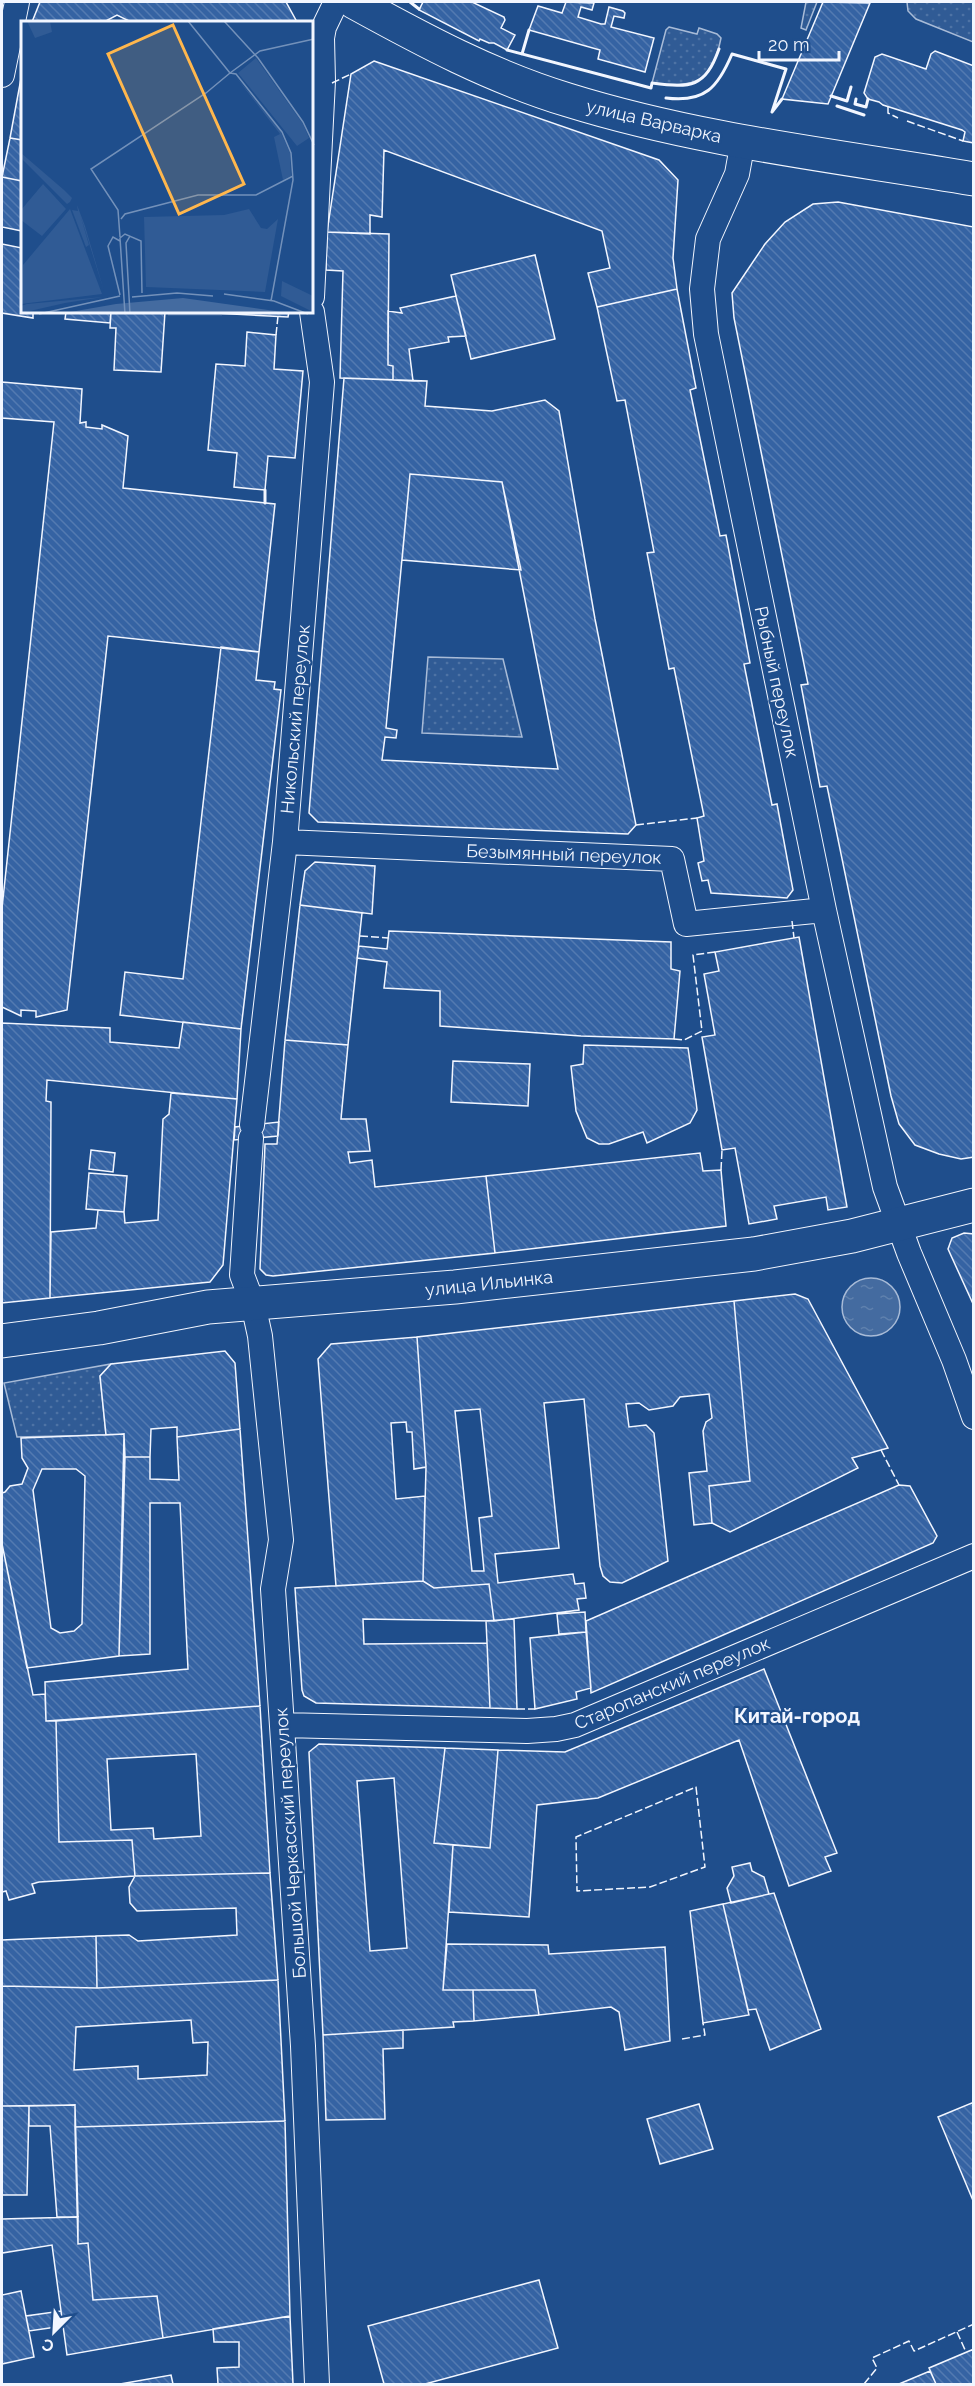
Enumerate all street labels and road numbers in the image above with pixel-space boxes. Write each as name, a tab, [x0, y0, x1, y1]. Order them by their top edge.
street label: улица Варварка	[584, 95, 724, 147]
street label: Рыбный переулок	[751, 604, 803, 760]
street label: Никольский переулок	[276, 623, 314, 815]
street label: Безымянный переулок	[466, 840, 662, 868]
street label: улица Ильинка	[424, 1266, 554, 1300]
street label: Старопанский переулок	[571, 1632, 773, 1734]
street label: Большой Черкасский переулок	[270, 1707, 310, 1979]

